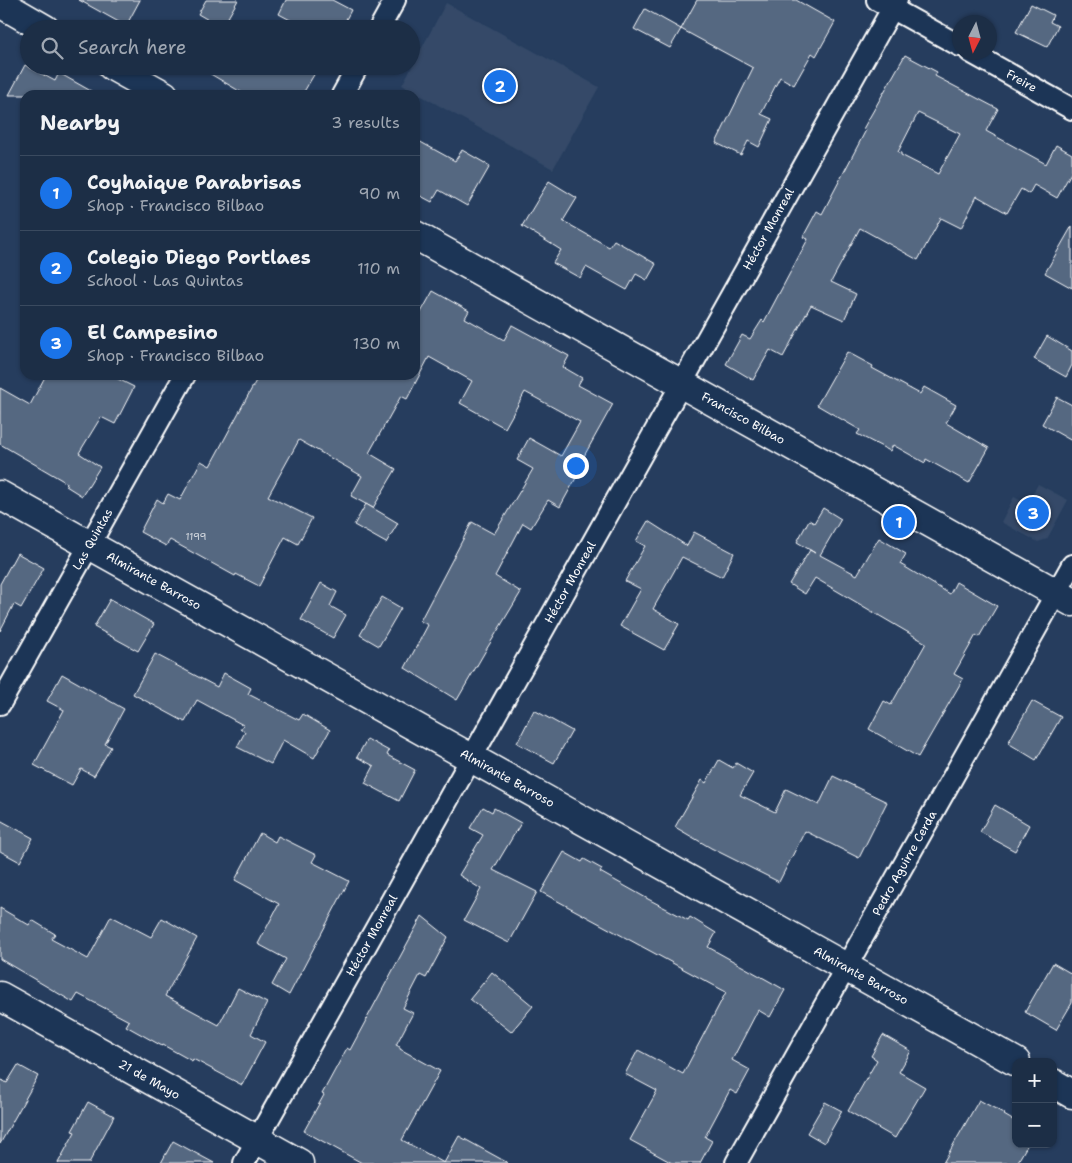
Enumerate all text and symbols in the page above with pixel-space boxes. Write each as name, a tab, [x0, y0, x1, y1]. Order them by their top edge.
north arrow	[952, 15, 997, 60]
search box	[20, 20, 420, 75]
icon: search	[38, 34, 66, 62]
text: Search here	[78, 35, 187, 60]
street label: Freire	[1003, 66, 1040, 96]
pin: 2	[484, 67, 516, 105]
text: Nearby	[40, 109, 120, 137]
text: 3 results	[331, 112, 400, 133]
text: Coyhaique Parabrisas	[87, 170, 302, 195]
text: 1	[52, 183, 60, 204]
text: 90 m	[359, 183, 400, 204]
street label: Héctor Monreal	[739, 185, 798, 273]
text: Shop · Francisco Bilbao	[87, 195, 264, 216]
text: Colegio Diego Portlaes	[87, 245, 311, 270]
text: 2	[50, 258, 62, 279]
text: 110 m	[357, 258, 400, 279]
text: School · Las Quintas	[87, 270, 244, 291]
text: El Campesino	[87, 320, 218, 345]
text: 3	[50, 333, 62, 354]
text: 130 m	[353, 333, 400, 354]
text: Shop · Francisco Bilbao	[87, 345, 264, 366]
street label: Francisco Bilbao	[699, 389, 788, 448]
your location	[563, 453, 589, 479]
pin: 3	[1017, 494, 1049, 532]
pin: 1	[883, 503, 915, 541]
street label: Las Quintas	[69, 506, 116, 573]
house number: 1199	[185, 530, 207, 543]
street label: Héctor Monreal	[541, 538, 600, 626]
street label: Almirante Barroso	[104, 548, 204, 614]
street label: Almirante Barroso	[457, 745, 558, 811]
street label: Pedro Aguirre Cerda	[869, 807, 941, 919]
street label: Héctor Monreal	[342, 891, 401, 979]
street label: Almirante Barroso	[811, 943, 911, 1008]
street label: 21 de Mayo	[116, 1056, 183, 1103]
map controls	[1012, 1058, 1057, 1148]
button: +	[1012, 1058, 1057, 1103]
button: −	[1012, 1103, 1057, 1148]

